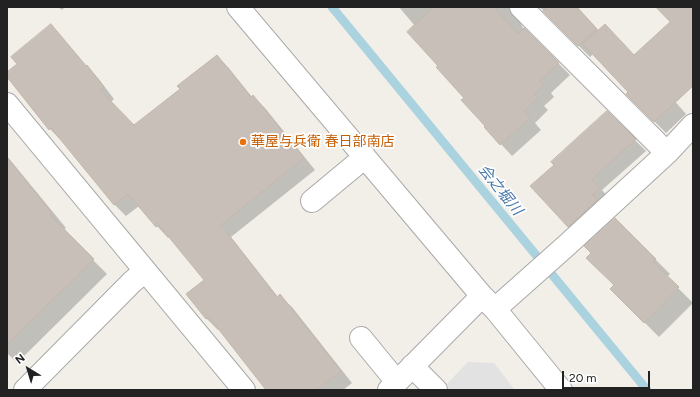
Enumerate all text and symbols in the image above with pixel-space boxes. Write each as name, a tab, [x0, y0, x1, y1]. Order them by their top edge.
place label: 華屋与兵衛 春日部南店	[251, 134, 394, 150]
marker: 華屋与兵衛 春日部南店	[238, 137, 248, 147]
water label: 会之堀川	[474, 161, 526, 219]
north arrow	[8, 349, 48, 389]
text: N	[13, 351, 28, 367]
scale bar	[564, 363, 652, 389]
text: 20 m	[569, 371, 597, 385]

